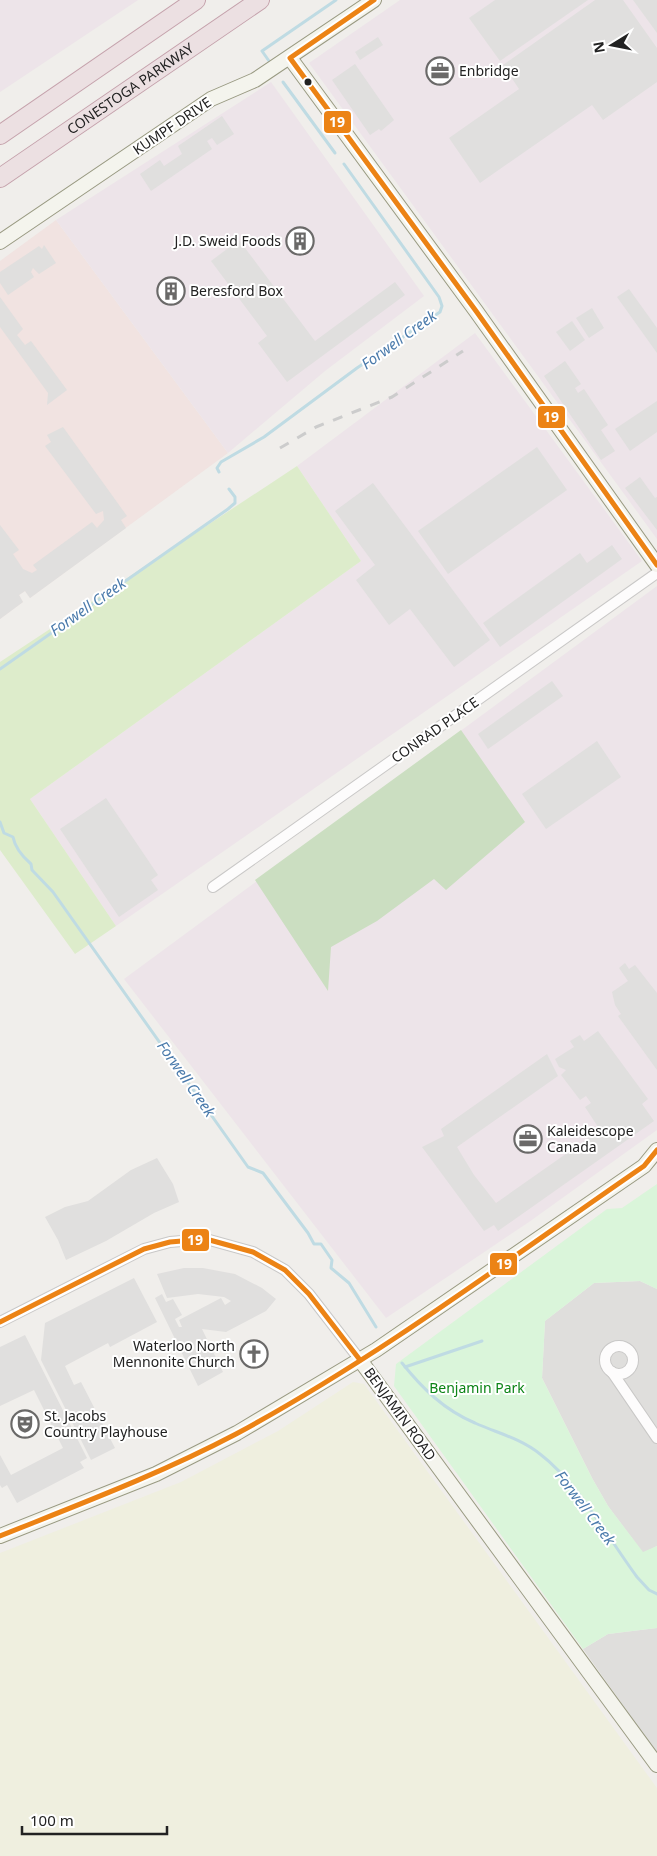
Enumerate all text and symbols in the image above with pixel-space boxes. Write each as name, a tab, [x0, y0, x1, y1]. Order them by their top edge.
north arrow	[587, 20, 637, 70]
street label: CONESTOGA PARKWAY	[63, 38, 197, 138]
text: N	[588, 40, 609, 55]
office icon: Enbridge	[425, 56, 455, 86]
place label: Enbridge	[459, 61, 519, 80]
unlabelled marker	[303, 77, 313, 87]
street label: KUMPF DRIVE	[129, 92, 215, 159]
line badge: 19	[323, 110, 352, 134]
text: 19	[329, 112, 345, 131]
building icon: J.D. Sweid Foods	[285, 226, 315, 256]
place label: J.D. Sweid Foods	[172, 231, 281, 250]
building icon: Beresford Box	[156, 276, 186, 306]
place label: Beresford Box	[190, 281, 283, 300]
water label: Forwell Creek	[357, 305, 441, 373]
line badge: 19	[537, 405, 566, 429]
text: 19	[543, 407, 559, 426]
water label: Forwell Creek	[45, 572, 130, 640]
street label: CONRAD PLACE	[387, 692, 482, 767]
water label: Forwell Creek	[153, 1036, 221, 1121]
place label: Kaleidescope Canada	[547, 1121, 634, 1156]
office icon: Kaleidescope Canada	[513, 1124, 543, 1154]
line badge: 19	[181, 1228, 210, 1252]
text: 19	[187, 1230, 203, 1249]
line badge: 19	[489, 1252, 518, 1276]
text: 19	[496, 1254, 512, 1273]
place label: Waterloo North Mennonite Church	[113, 1336, 235, 1371]
church icon: Waterloo North Mennonite Church	[239, 1339, 269, 1369]
street label: BENJAMIN ROAD	[360, 1363, 441, 1464]
park label: Benjamin Park	[429, 1378, 525, 1397]
place label: St. Jacobs Country Playhouse	[44, 1406, 168, 1441]
theatre icon: St. Jacobs Country Playhouse	[10, 1409, 40, 1439]
water label: Forwell Creek	[551, 1466, 621, 1549]
scale bar	[22, 1804, 168, 1836]
text: 100 m	[30, 1810, 74, 1830]

